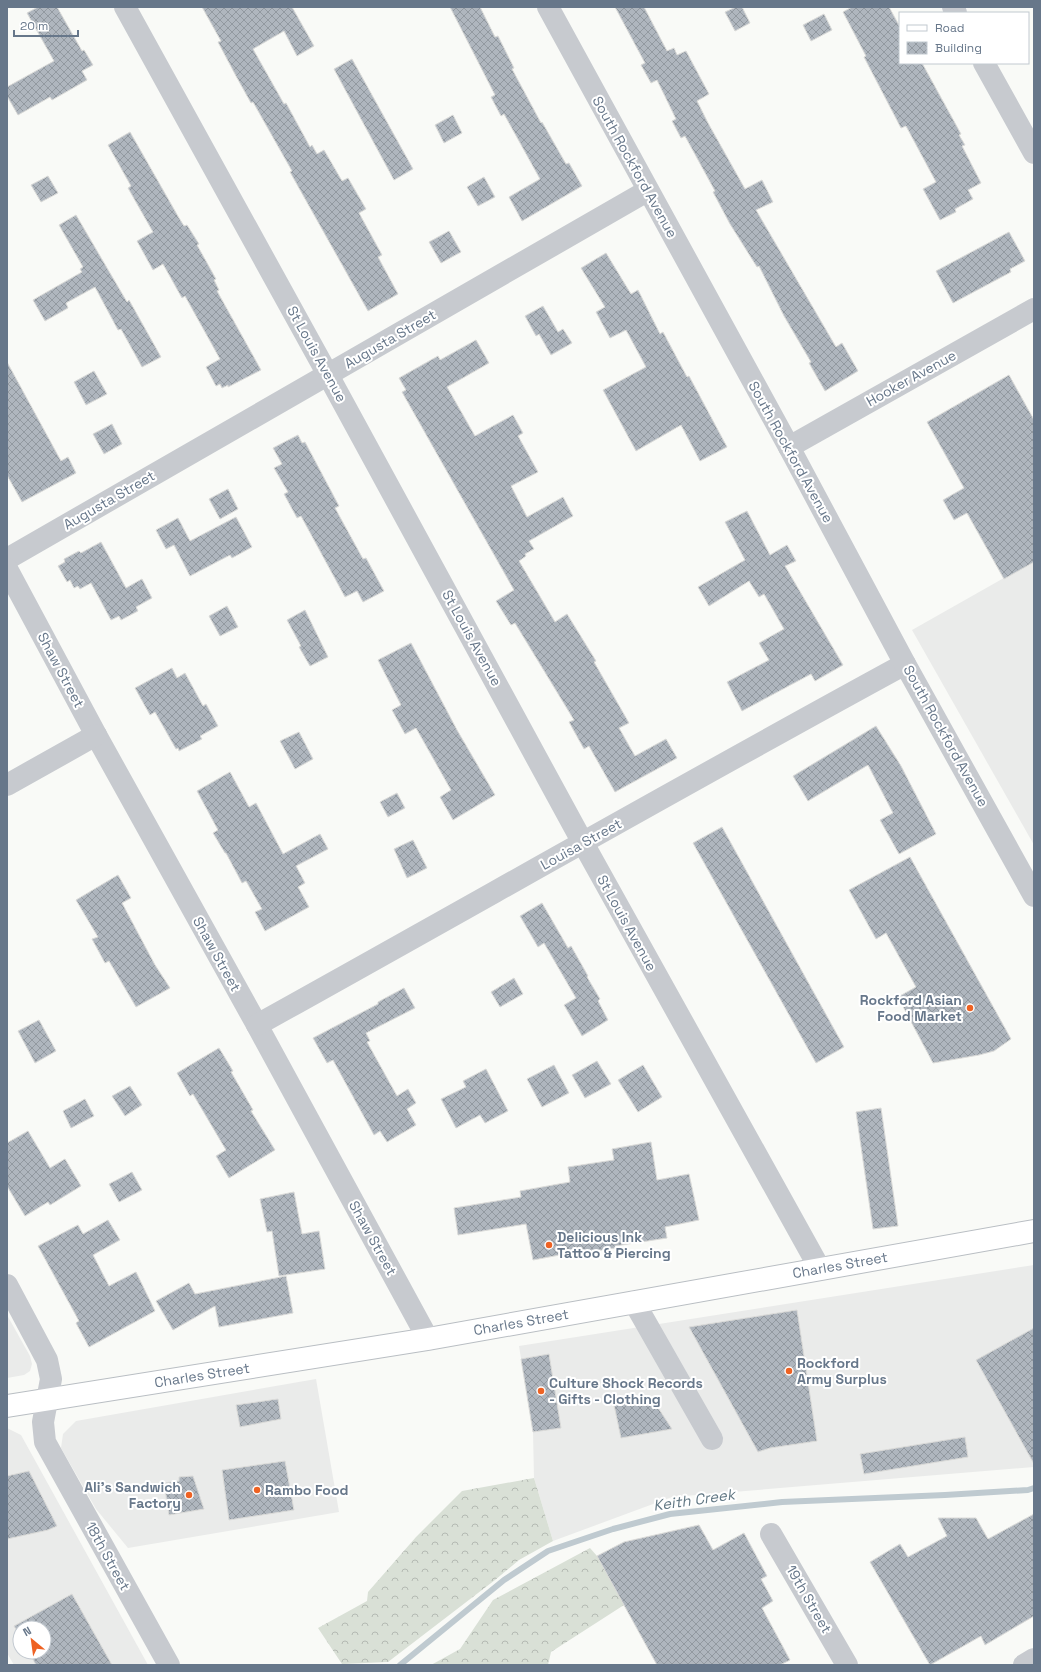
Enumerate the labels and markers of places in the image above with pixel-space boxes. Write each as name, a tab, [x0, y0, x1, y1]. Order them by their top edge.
place label: Rockford Asian Food Market	[860, 991, 962, 1025]
marker: Rockford Asian Food Market	[965, 1003, 975, 1013]
place label: Delicious Ink Tattoo & Piercing	[557, 1228, 671, 1262]
marker: Delicious Ink Tattoo & Piercing	[544, 1240, 554, 1250]
place label: Rockford Army Surplus	[797, 1354, 887, 1388]
marker: Rockford Army Surplus	[784, 1366, 794, 1376]
place label: Culture Shock Records - Gifts - Clothing	[549, 1374, 703, 1408]
marker: Culture Shock Records - Gifts - Clothing	[536, 1386, 546, 1396]
place label: Ali's Sandwich Factory	[84, 1478, 181, 1512]
place label: Rambo Food	[265, 1481, 348, 1499]
marker: Rambo Food	[252, 1485, 262, 1495]
marker: Ali's Sandwich Factory	[184, 1490, 194, 1500]

